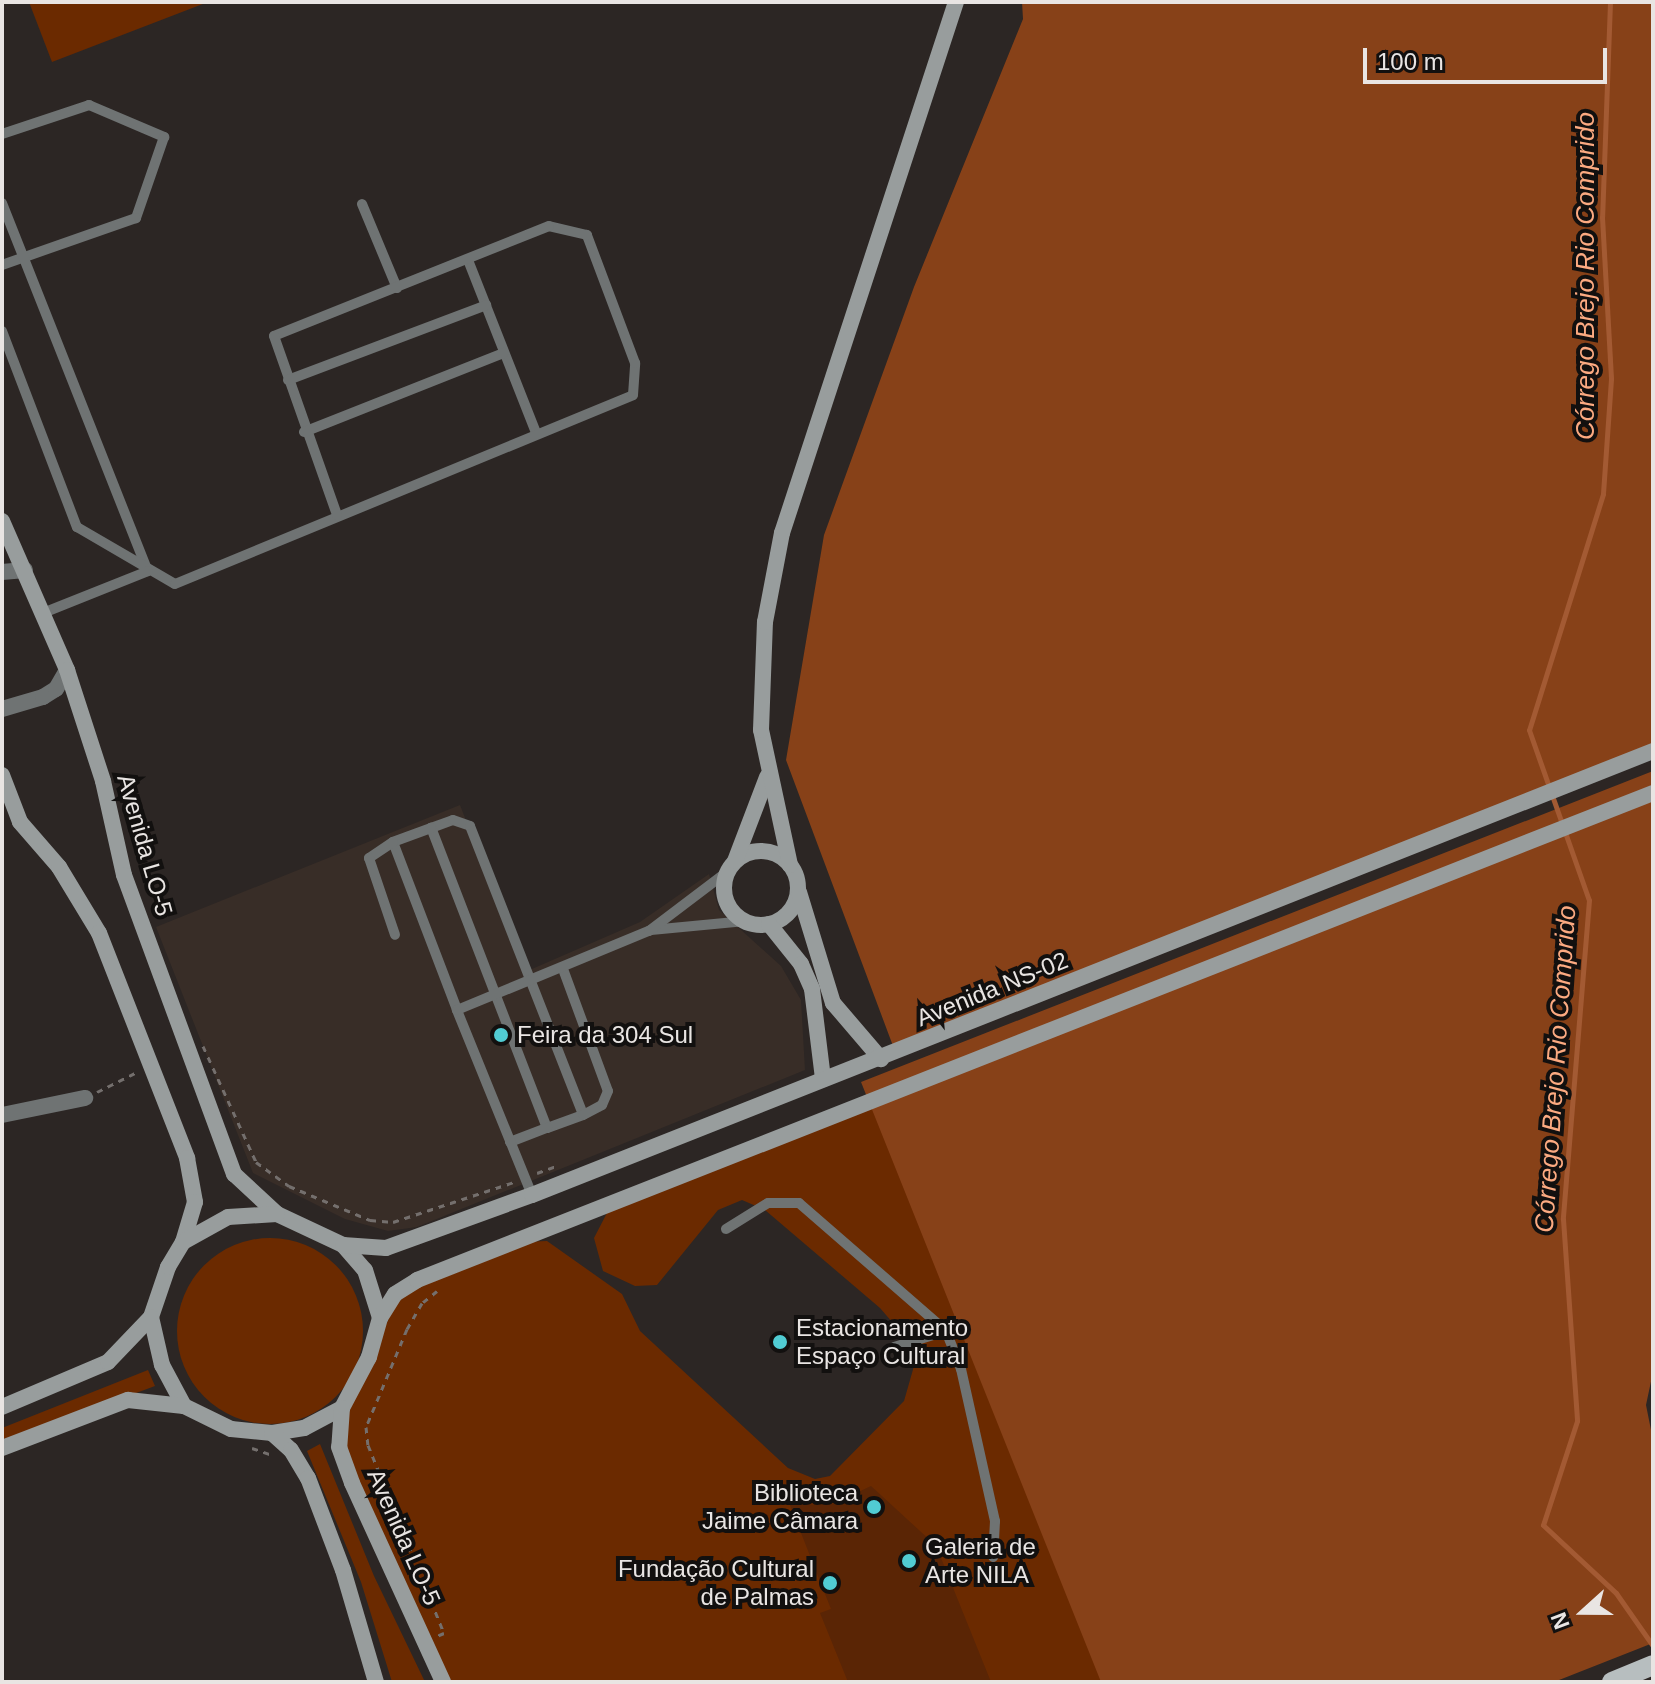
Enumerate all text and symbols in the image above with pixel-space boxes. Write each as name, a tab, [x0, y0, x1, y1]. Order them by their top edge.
scale bar	[1367, 32, 1611, 82]
text: 100 m	[1377, 48, 1444, 75]
water label: Córrego Brejo Rio Comprido	[1570, 112, 1602, 440]
street label: Avenida LO-5	[111, 771, 179, 919]
water label: Córrego Brejo Rio Comprido	[1529, 904, 1583, 1234]
street label: Avenida NS-02	[912, 945, 1072, 1033]
place label: Feira da 304 Sul	[517, 1021, 693, 1049]
marker: Feira da 304 Sul	[492, 1026, 510, 1044]
place label: Estacionamento Espaço Cultural	[796, 1314, 968, 1370]
marker: Estacionamento Espaço Cultural	[771, 1333, 789, 1351]
street label: Avenida LO-5	[361, 1464, 447, 1610]
place label: Biblioteca Jaime Câmara	[702, 1479, 858, 1535]
marker: Biblioteca Jaime Câmara	[865, 1498, 883, 1516]
place label: Galeria de Arte NILA	[925, 1533, 1036, 1589]
marker: Galeria de Arte NILA	[900, 1552, 918, 1570]
place label: Fundação Cultural de Palmas	[618, 1555, 814, 1611]
north arrow	[1543, 1572, 1623, 1652]
marker: Fundação Cultural de Palmas	[821, 1574, 839, 1592]
text: N	[1546, 1609, 1575, 1633]

